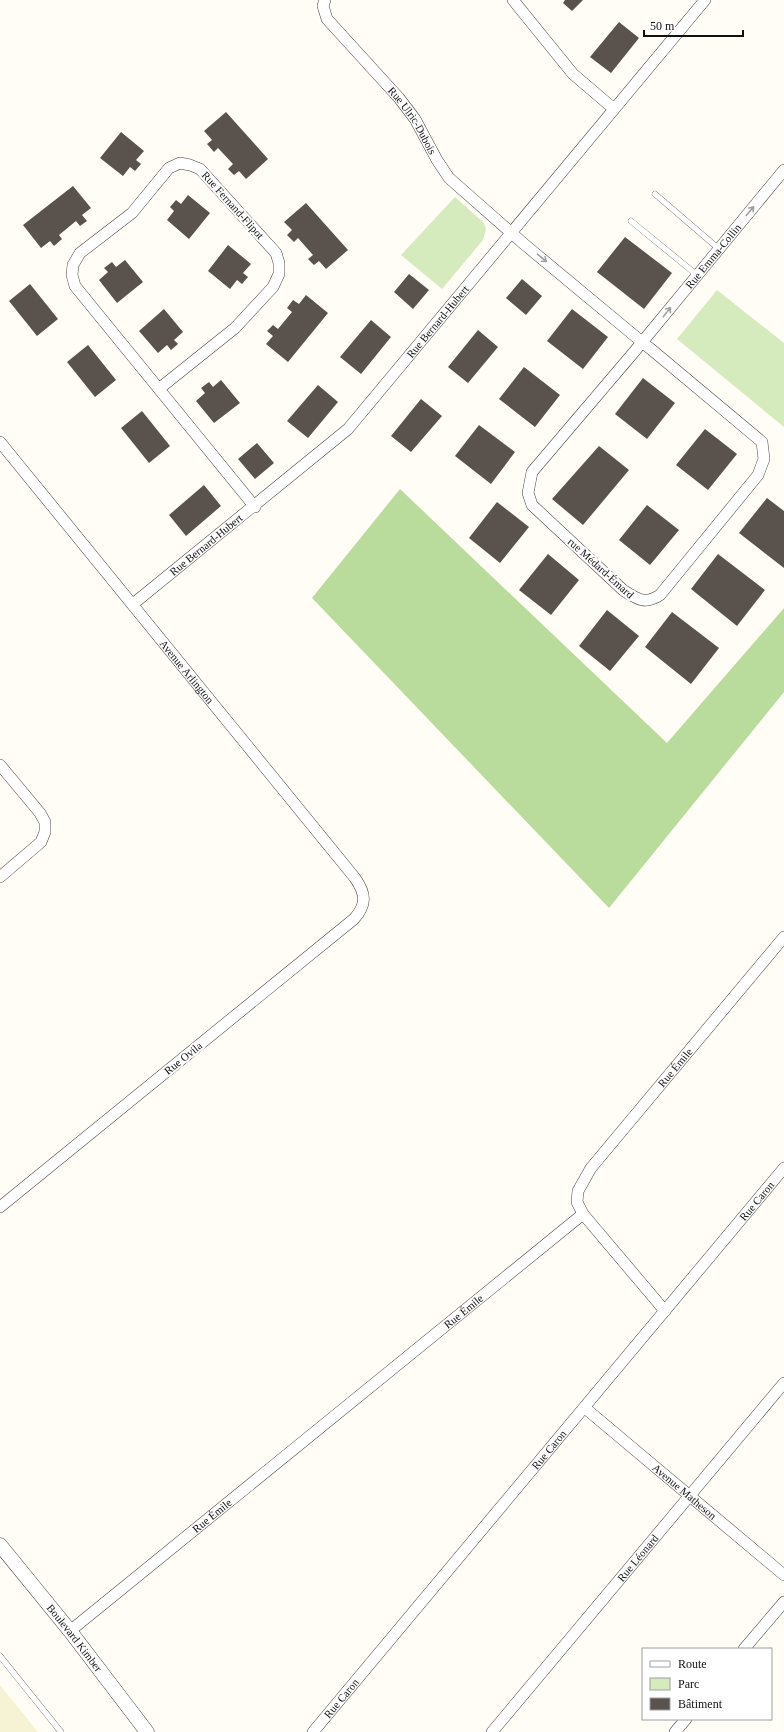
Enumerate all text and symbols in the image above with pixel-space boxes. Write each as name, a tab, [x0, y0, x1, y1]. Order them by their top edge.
scale bar	[644, 12, 743, 38]
text: 50 m	[650, 19, 675, 33]
street label: Rue Ulric-Dubois	[386, 84, 439, 156]
street label: Rue Fernand-Flipot	[200, 169, 266, 241]
one-way arrow	[745, 206, 754, 217]
street label: Rue Emma-Collin	[683, 221, 744, 291]
one-way arrow	[536, 254, 547, 263]
street label: Rue Bernard-Hubert	[404, 283, 471, 360]
one-way arrow	[663, 306, 672, 317]
street label: Rue Bernard-Hubert	[167, 512, 245, 578]
street label: rue Médard-Émard	[566, 535, 637, 601]
street label: Avenue Arlington	[157, 637, 217, 706]
street label: Rue Ovila	[162, 1039, 204, 1077]
street label: Rue Émile	[655, 1046, 695, 1089]
street label: Rue Caron	[737, 1178, 777, 1223]
street label: Rue Émile	[441, 1292, 485, 1331]
street label: Rue Caron	[529, 1427, 569, 1472]
street label: Avenue Matheson	[650, 1461, 719, 1522]
street label: Rue Émile	[190, 1496, 234, 1535]
street label: Rue Léonard	[615, 1532, 661, 1584]
street label: Boulevard Kimber	[45, 1602, 105, 1674]
legend	[642, 1648, 772, 1720]
text: Route	[678, 1657, 707, 1671]
street label: Rue Caron	[321, 1676, 361, 1720]
text: Parc	[678, 1677, 699, 1691]
text: Bâtiment	[678, 1697, 723, 1711]

